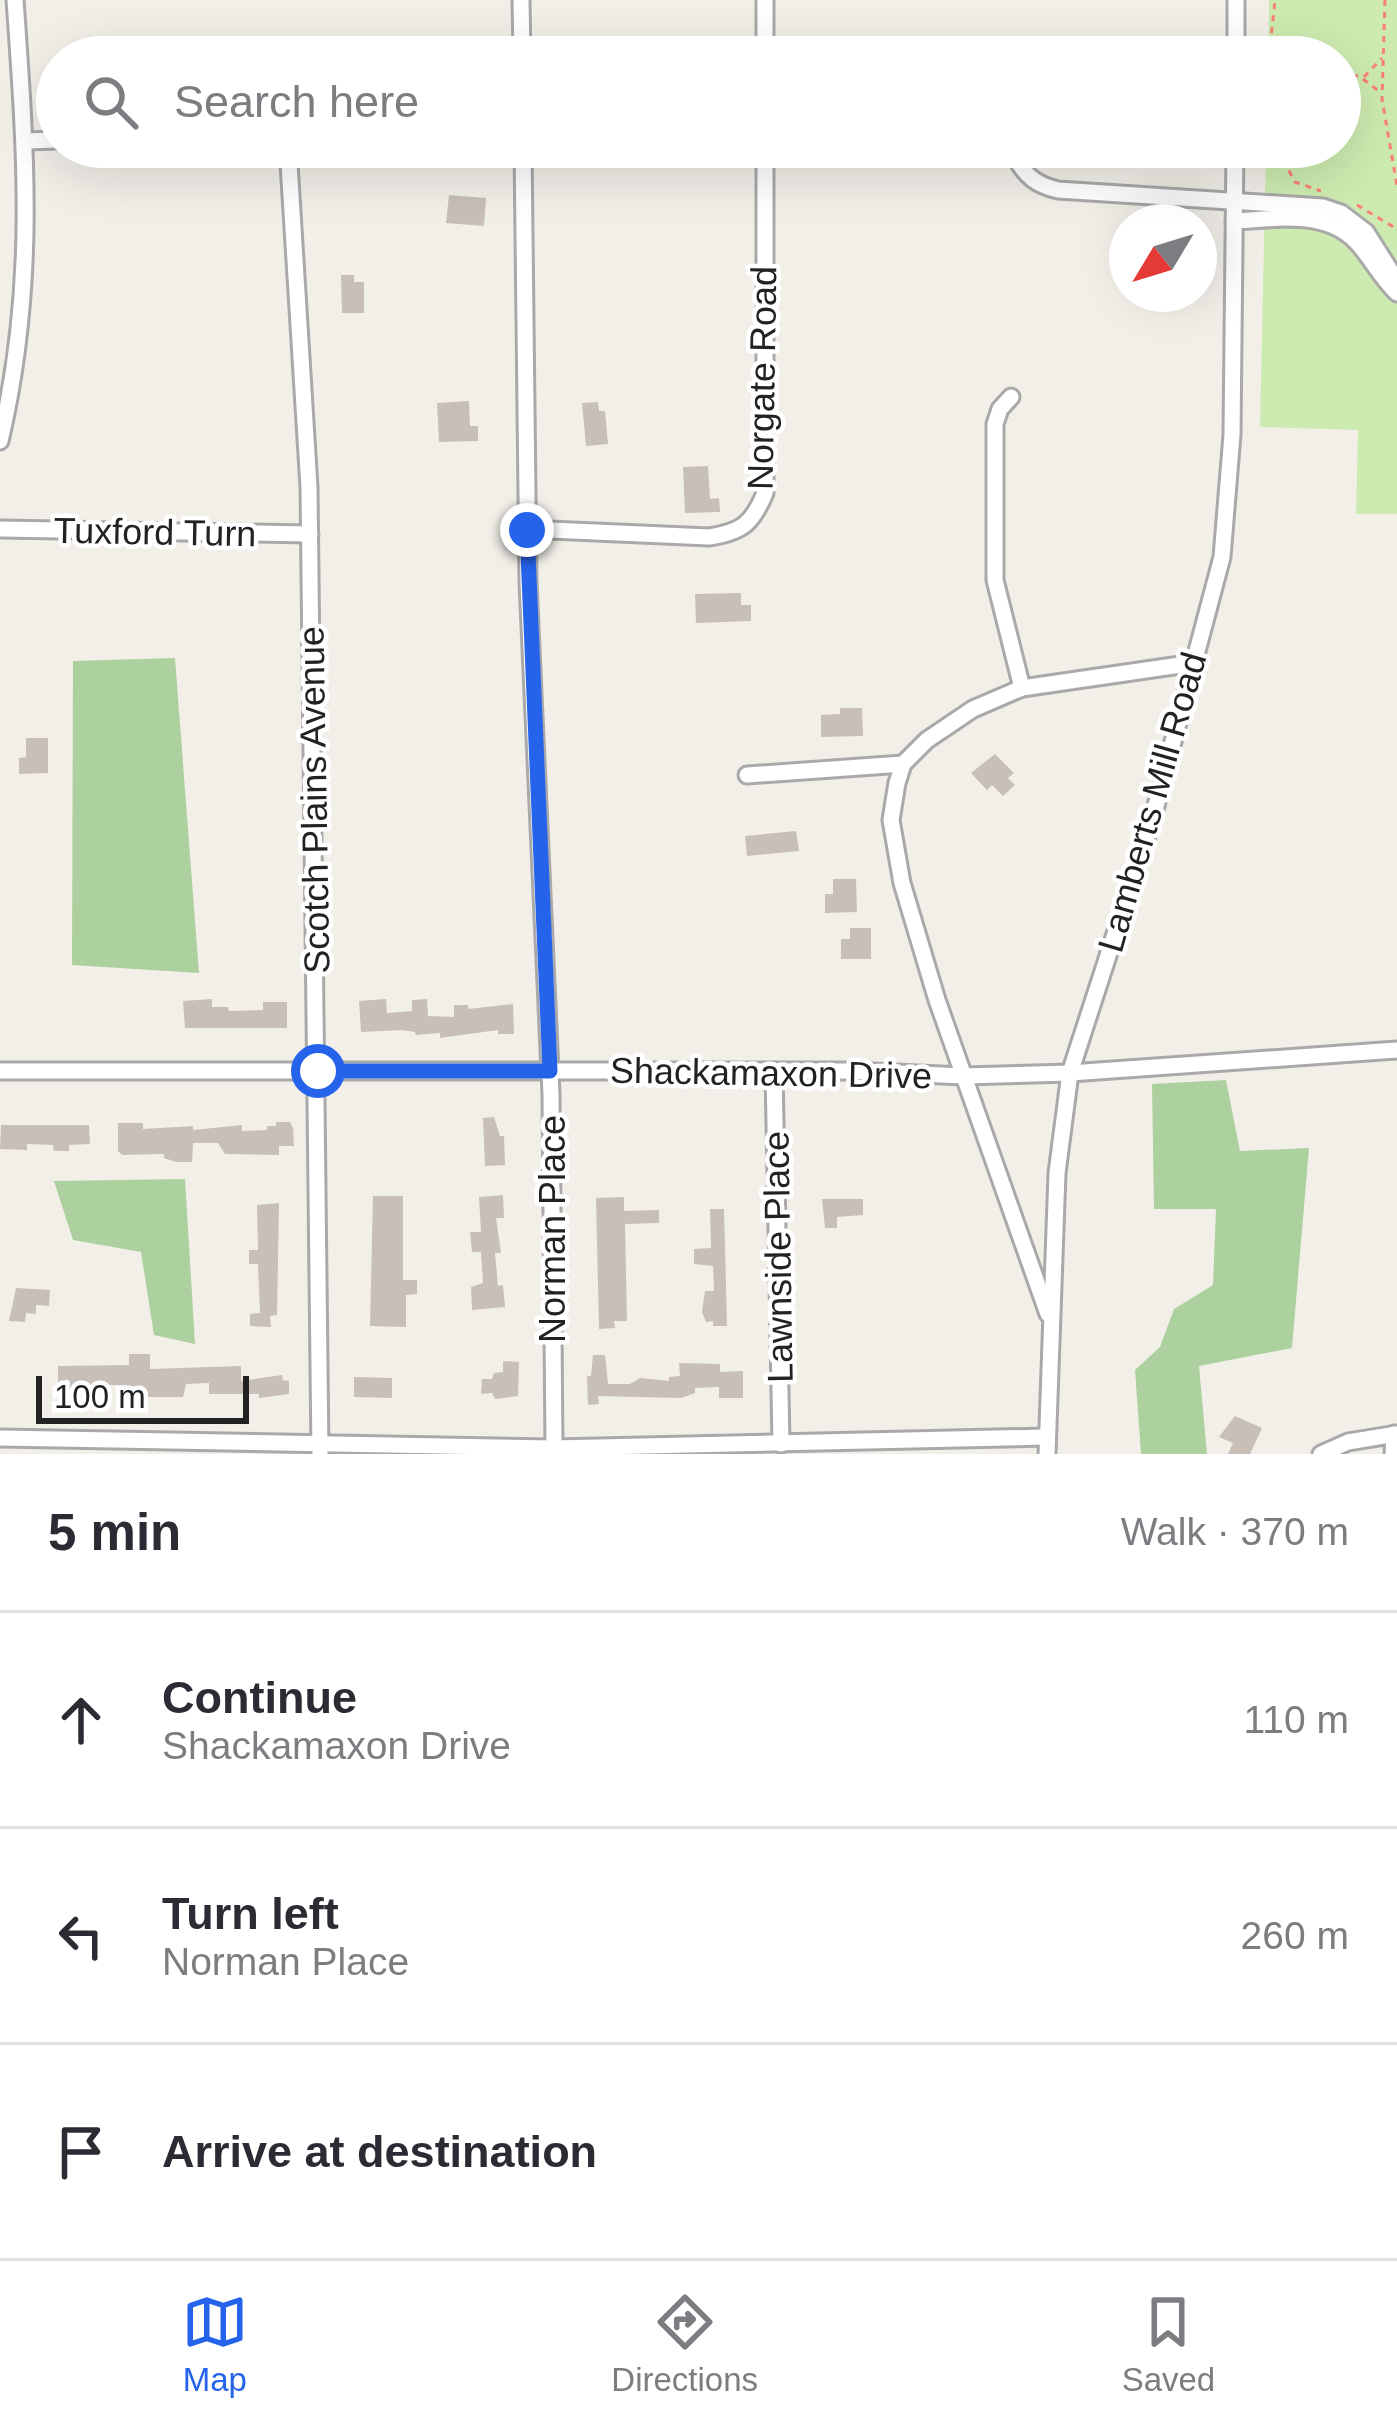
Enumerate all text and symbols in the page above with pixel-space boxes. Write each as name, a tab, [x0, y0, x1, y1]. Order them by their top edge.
search box	[36, 36, 1361, 168]
icon: search	[78, 69, 144, 135]
text: Search here	[174, 76, 419, 127]
north arrow	[1109, 204, 1217, 312]
street label: Norgate Road	[740, 266, 784, 490]
route end	[500, 503, 554, 557]
street label: Tuxford Turn	[53, 510, 257, 554]
street label: Scotch Plains Avenue	[290, 626, 338, 974]
street label: Lamberts Mill Road	[1090, 647, 1214, 957]
route start	[291, 1044, 345, 1098]
street label: Shackamaxon Drive	[610, 1050, 932, 1096]
street label: Norman Place	[532, 1115, 573, 1343]
street label: Lawnside Place	[755, 1131, 801, 1383]
scale bar	[36, 1370, 249, 1423]
text: 100 m	[54, 1378, 146, 1415]
text: 5 min	[48, 1504, 181, 1561]
text: Walk · 370 m	[1121, 1510, 1349, 1553]
text: Continue	[162, 1672, 357, 1723]
icon: ahead	[48, 1687, 114, 1753]
text: 110 m	[1244, 1698, 1349, 1741]
text: Shackamaxon Drive	[162, 1724, 511, 1767]
text: Turn left	[162, 1888, 339, 1939]
icon: left	[48, 1903, 114, 1969]
text: 260 m	[1241, 1914, 1349, 1957]
text: Norman Place	[162, 1940, 409, 1983]
icon: arrive	[48, 2119, 114, 2185]
text: Arrive at destination	[162, 2126, 597, 2177]
tab: Map	[182, 2289, 248, 2399]
tab: Directions	[611, 2289, 758, 2399]
tab: Saved	[1122, 2289, 1215, 2399]

